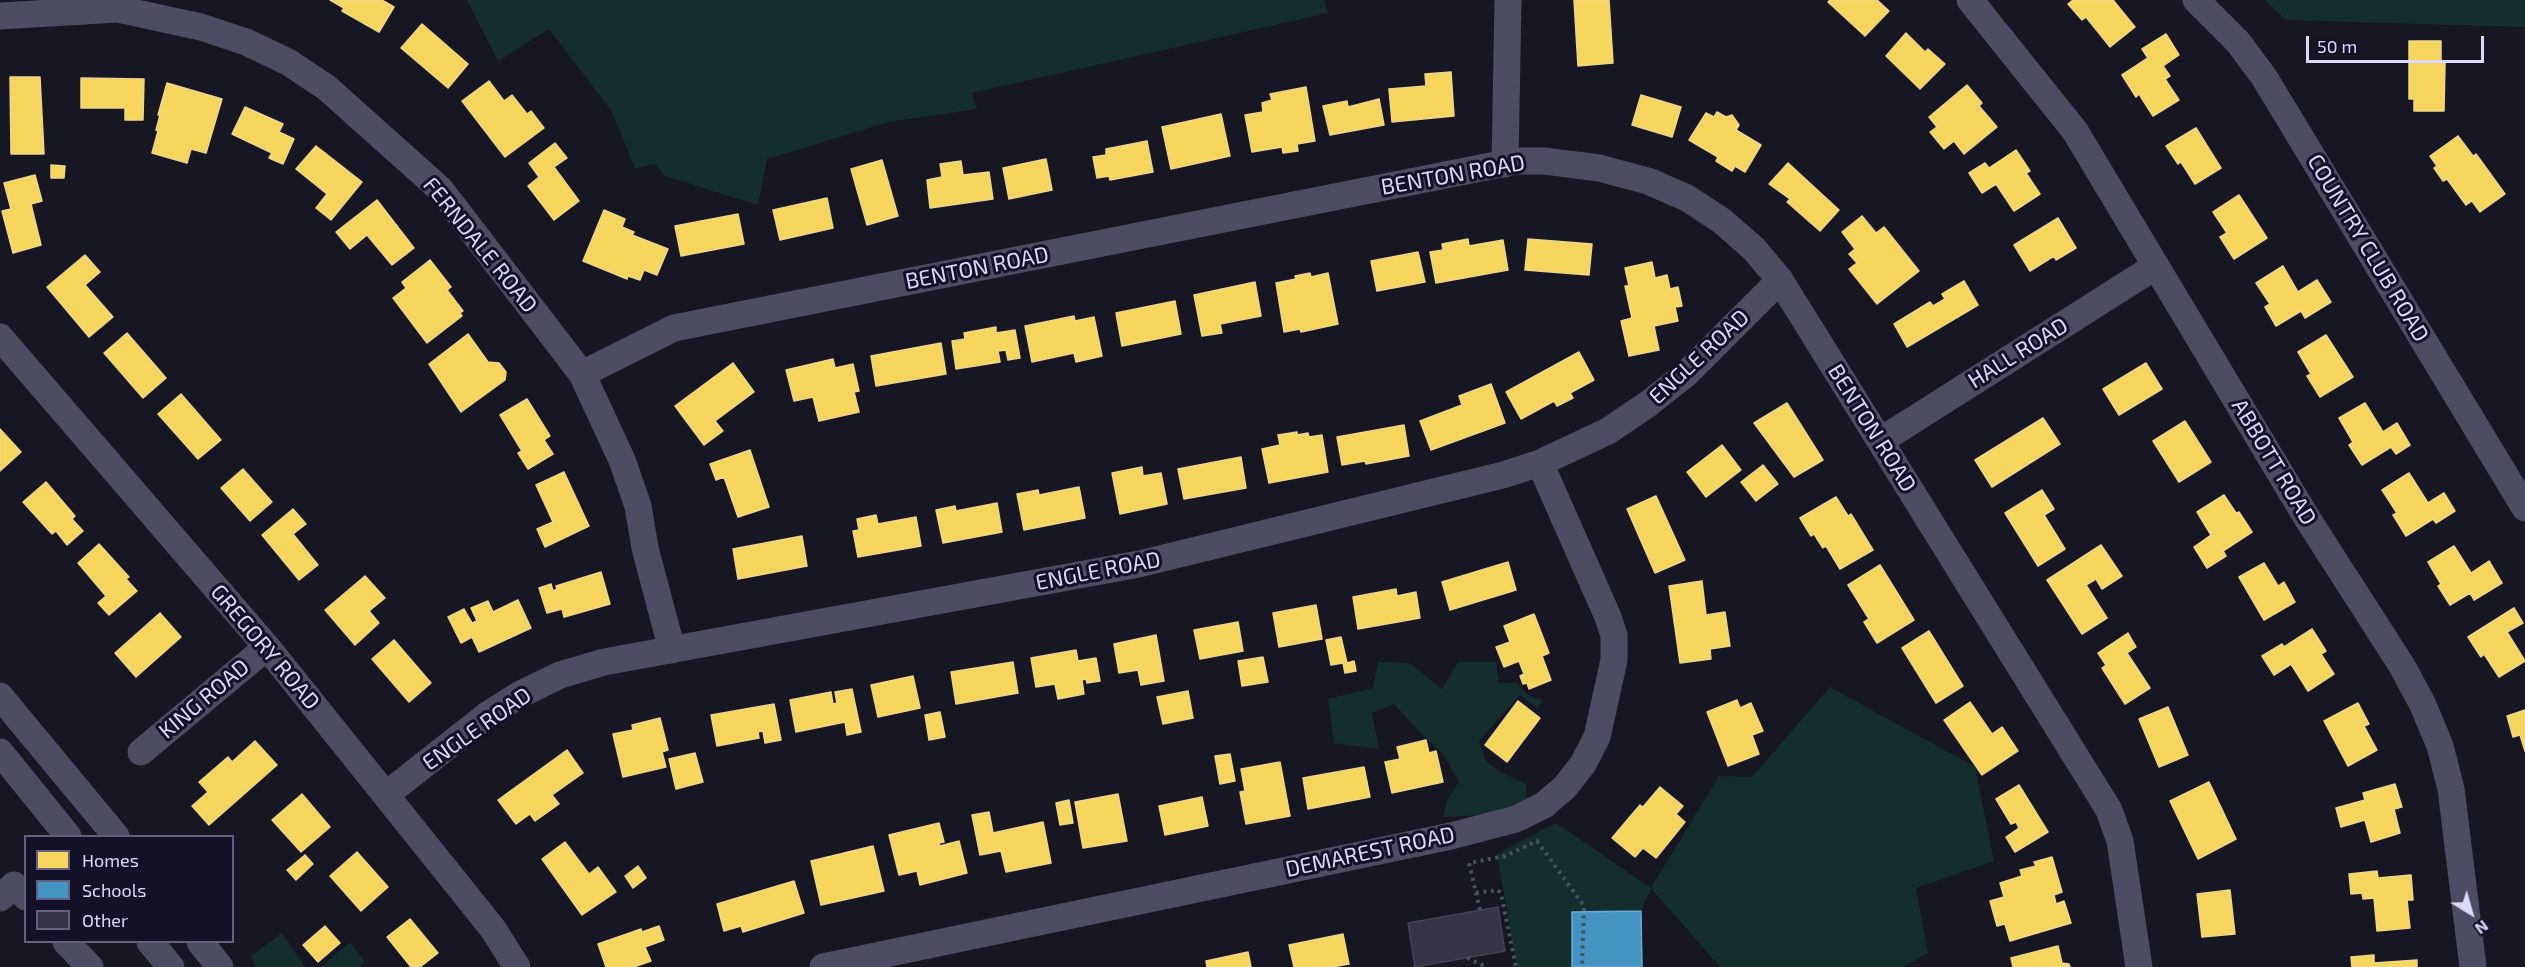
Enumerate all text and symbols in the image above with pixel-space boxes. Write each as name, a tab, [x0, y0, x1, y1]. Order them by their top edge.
scale bar	[2309, 24, 2488, 62]
text: 50 m	[2317, 35, 2357, 57]
street label: BENTON ROAD	[1379, 149, 1527, 201]
street label: COUNTRY CLUB ROAD	[2302, 150, 2434, 346]
street label: FERNDALE ROAD	[417, 172, 543, 318]
street label: BENTON ROAD	[903, 241, 1051, 295]
street label: ENGLE ROAD	[1644, 304, 1754, 410]
street label: HALL ROAD	[1963, 312, 2073, 394]
street label: BENTON ROAD	[1822, 359, 1922, 497]
street label: ABBOTT ROAD	[2226, 394, 2322, 530]
street label: ENGLE ROAD	[1033, 546, 1163, 596]
street label: GREGORY ROAD	[205, 579, 325, 715]
street label: KING ROAD	[154, 654, 254, 744]
street label: ENGLE ROAD	[418, 682, 536, 776]
street label: DEMAREST ROAD	[1283, 821, 1457, 883]
legend	[24, 835, 234, 943]
text: Homes	[82, 849, 139, 871]
text: Schools	[82, 879, 146, 901]
north arrow	[2441, 883, 2501, 943]
text: Other	[82, 909, 128, 931]
text: N	[2472, 917, 2492, 939]

